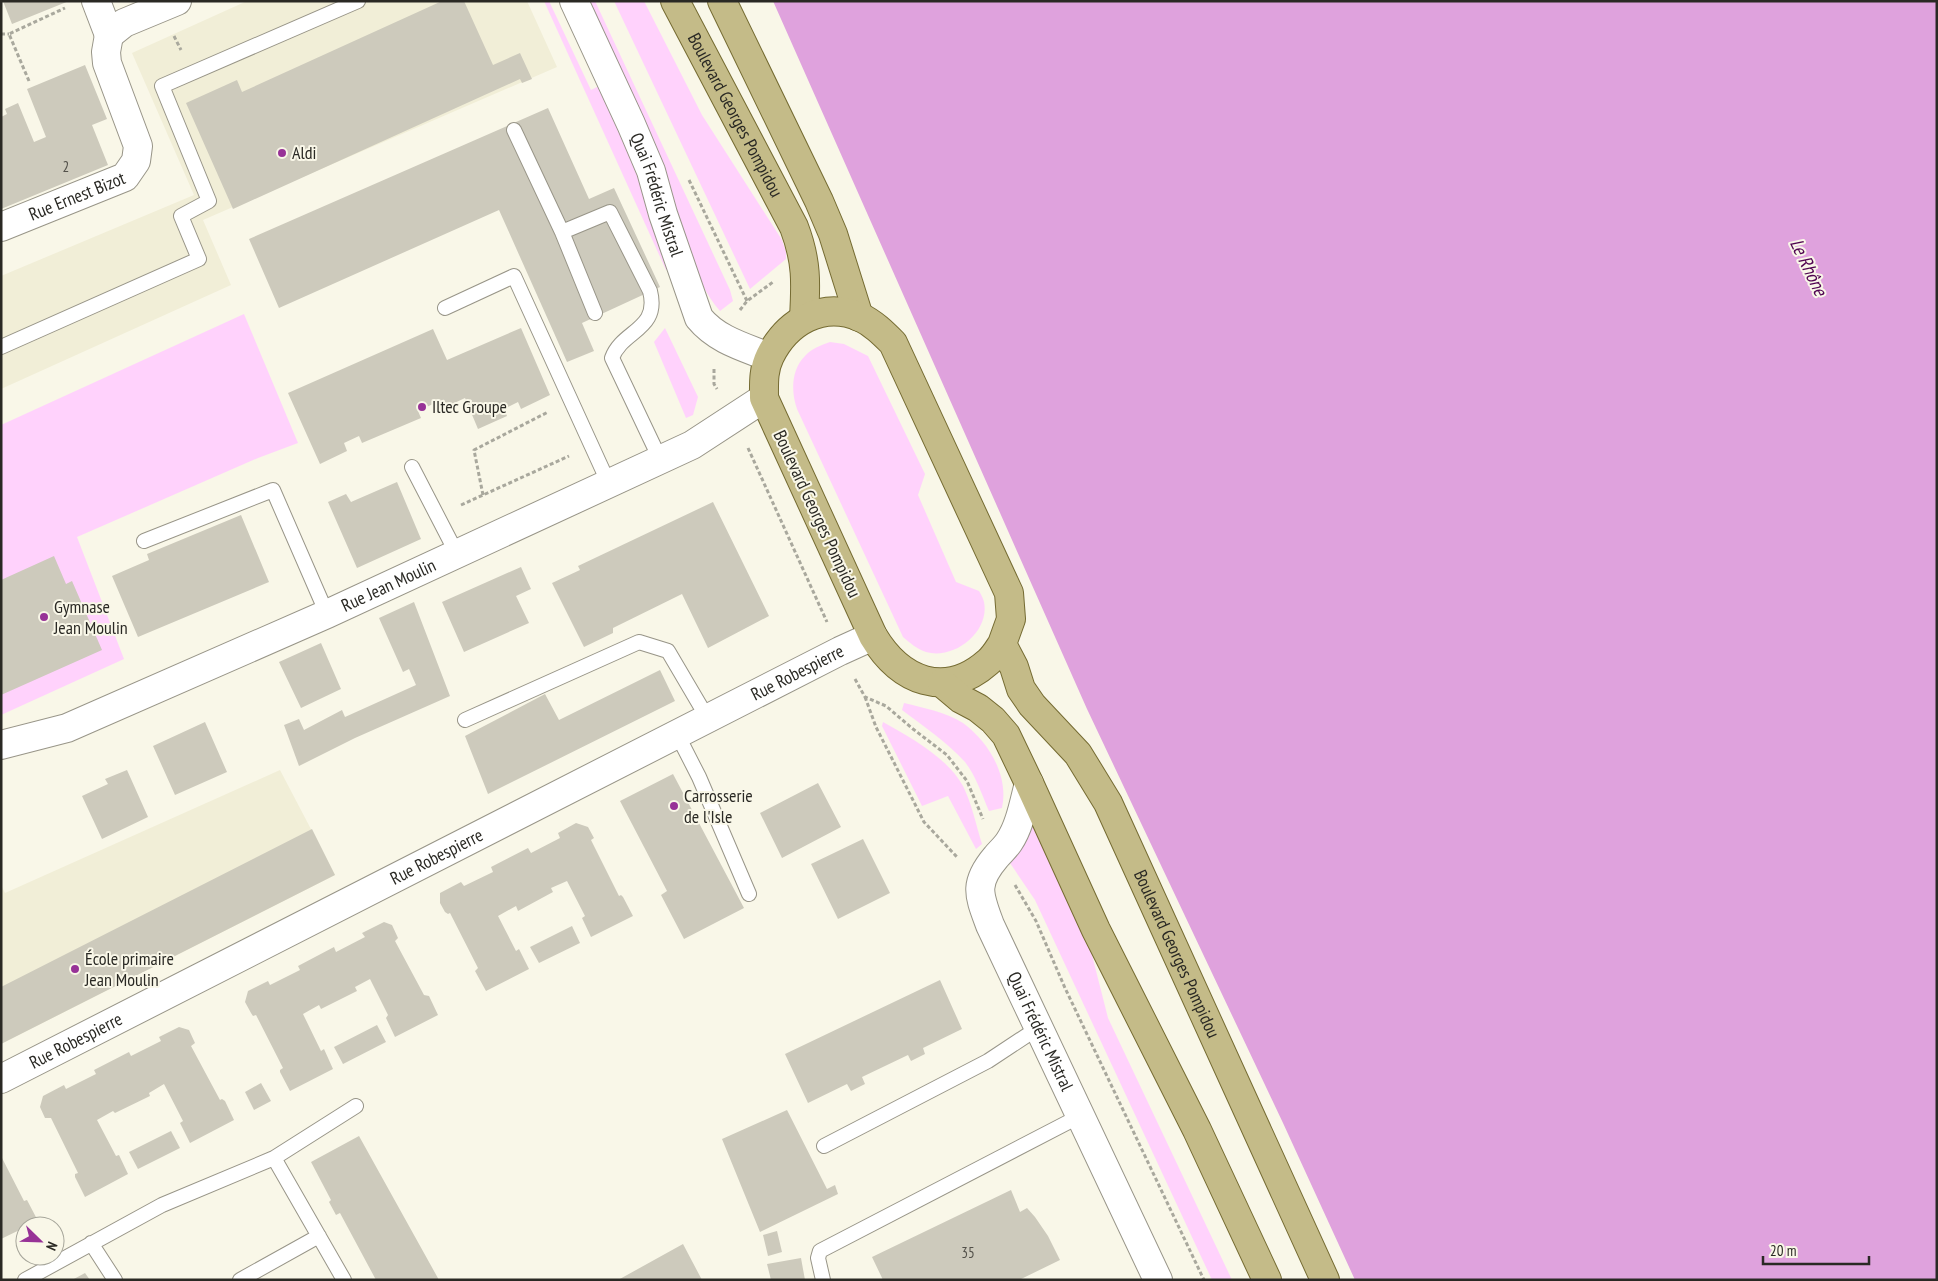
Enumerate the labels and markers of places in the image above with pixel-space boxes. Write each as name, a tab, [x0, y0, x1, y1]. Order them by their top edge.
place label: Aldi	[292, 141, 316, 164]
marker: Aldi	[276, 147, 288, 159]
place label: Iltec Groupe	[432, 395, 507, 418]
marker: Iltec Groupe	[416, 401, 428, 413]
place label: Gymnase Jean Moulin	[53, 595, 128, 639]
marker: Gymnase Jean Moulin	[38, 611, 50, 623]
place label: Carrosserie de l'Isle	[684, 784, 753, 828]
marker: Carrosserie de l'Isle	[668, 800, 680, 812]
place label: École primaire Jean Moulin	[84, 947, 174, 991]
marker: École primaire Jean Moulin	[69, 963, 81, 975]

